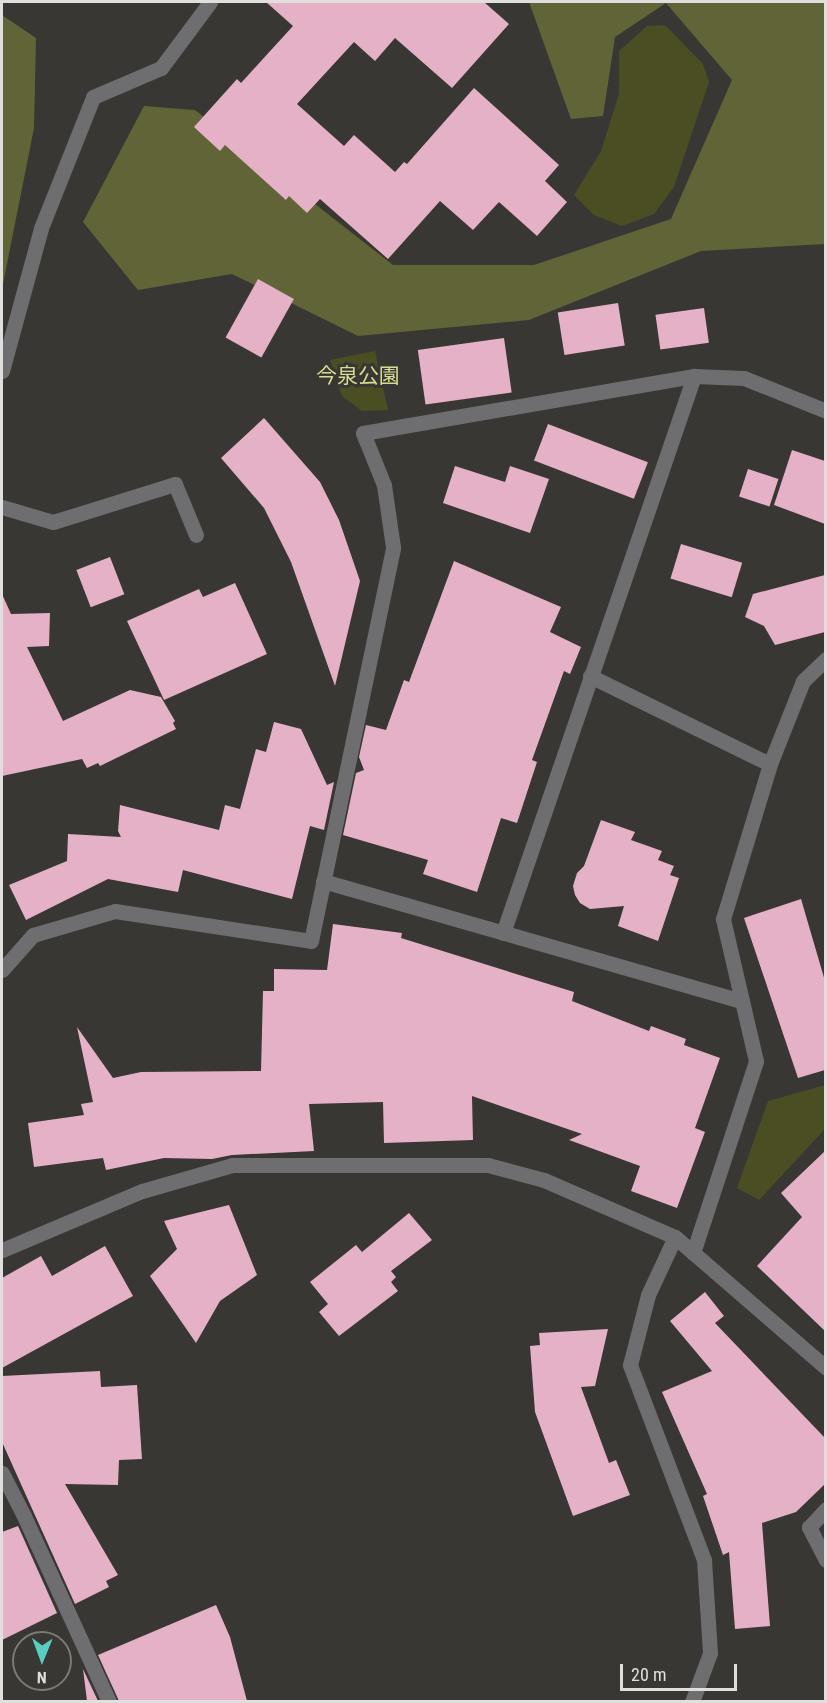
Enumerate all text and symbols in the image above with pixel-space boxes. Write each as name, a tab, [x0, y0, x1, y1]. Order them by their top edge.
park label: 今泉公園	[316, 363, 400, 389]
north arrow	[12, 1631, 72, 1691]
scale bar	[623, 1652, 740, 1690]
text: 20 m	[631, 1664, 666, 1685]
text: N	[37, 1668, 47, 1687]

